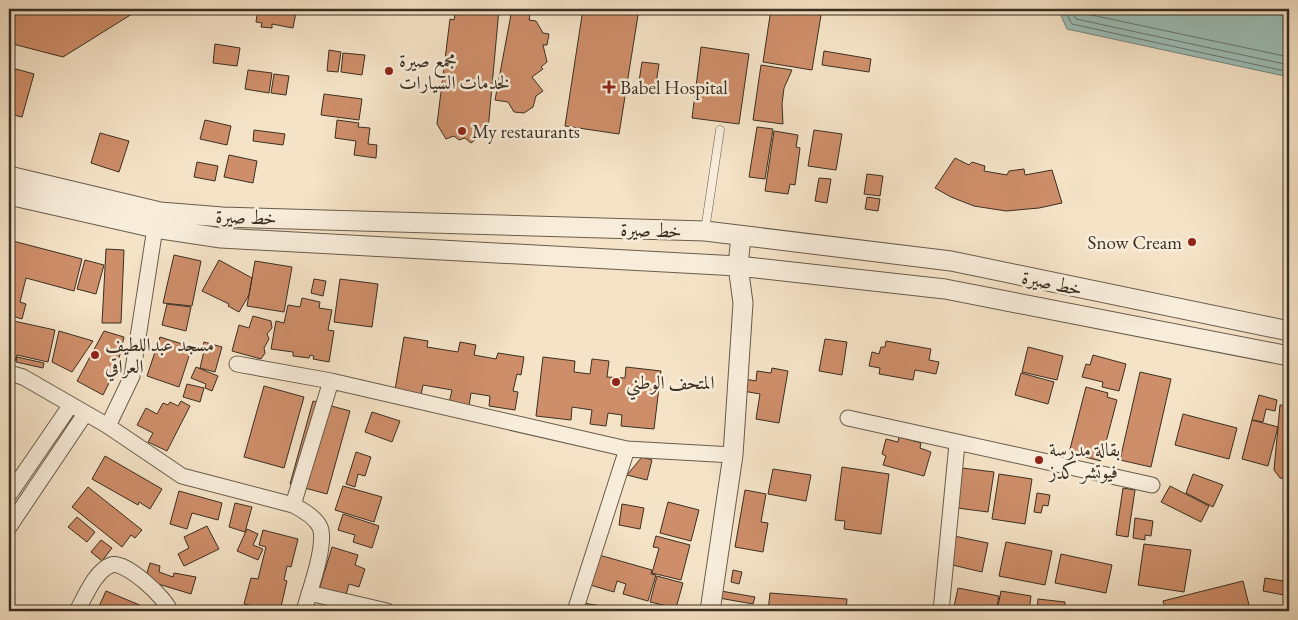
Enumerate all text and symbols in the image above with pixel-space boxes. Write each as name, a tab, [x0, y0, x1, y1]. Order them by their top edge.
place label: مجمع صيرة لخدمات السيارات	[399, 48, 510, 95]
marker: مجمع صيرة لخدمات السيارات	[383, 65, 395, 77]
place label: Babel Hospital	[620, 75, 728, 100]
marker: Babel Hospital	[602, 80, 616, 94]
place label: My restaurants	[472, 119, 580, 144]
marker: My restaurants	[456, 125, 468, 137]
street label: خط صيرة	[215, 203, 277, 231]
street label: خط صيرة	[620, 216, 682, 244]
place label: Snow Cream	[1088, 230, 1182, 255]
marker: Snow Cream	[1186, 236, 1198, 248]
street label: خط صيرة	[1019, 264, 1085, 302]
place label: مسجد عبداللطيف العراقي	[105, 332, 214, 382]
marker: مسجد عبداللطيف العراقي	[89, 349, 101, 361]
place label: المتحف الوطني	[626, 370, 715, 401]
marker: المتحف الوطني	[610, 376, 622, 388]
place label: بقالة مدرسة فيوتشر كدز	[1047, 437, 1120, 484]
marker: بقالة مدرسة فيوتشر كدز	[1033, 454, 1045, 466]

